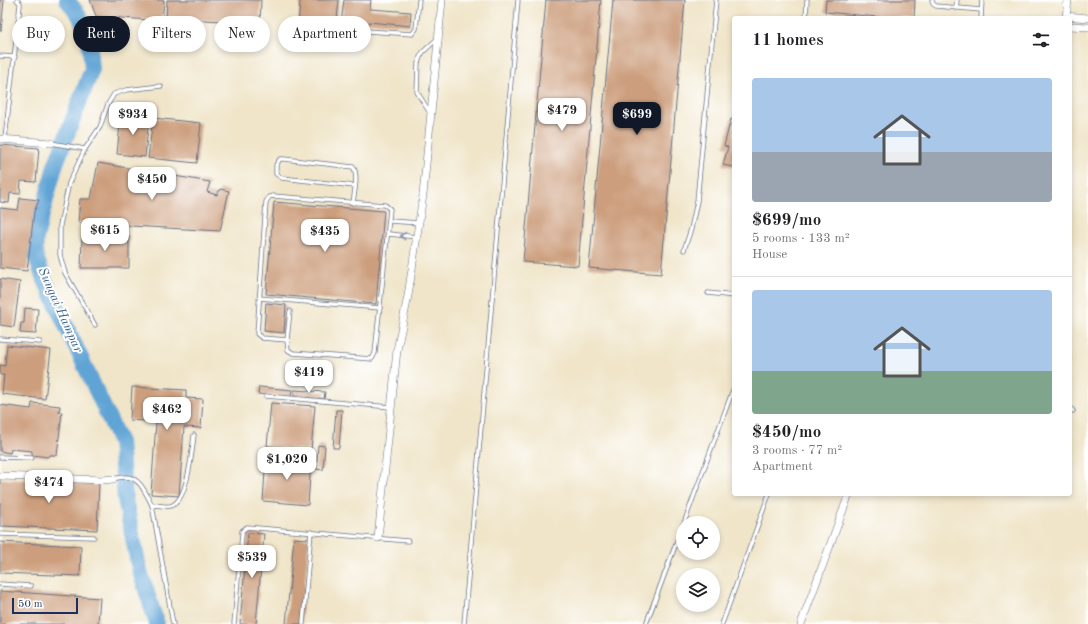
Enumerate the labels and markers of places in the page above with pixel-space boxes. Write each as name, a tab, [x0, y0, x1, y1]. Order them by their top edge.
pin: $479	[538, 98, 586, 132]
pin: $934	[109, 102, 157, 136]
pin: $699	[613, 102, 661, 136]
pin: $450	[128, 167, 176, 201]
pin: $615	[81, 218, 129, 252]
pin: $435	[301, 219, 349, 253]
pin: $419	[285, 360, 333, 394]
pin: $462	[143, 397, 191, 431]
pin: $1,020	[254, 447, 320, 481]
pin: $474	[25, 470, 73, 504]
pin: $539	[228, 545, 276, 579]

